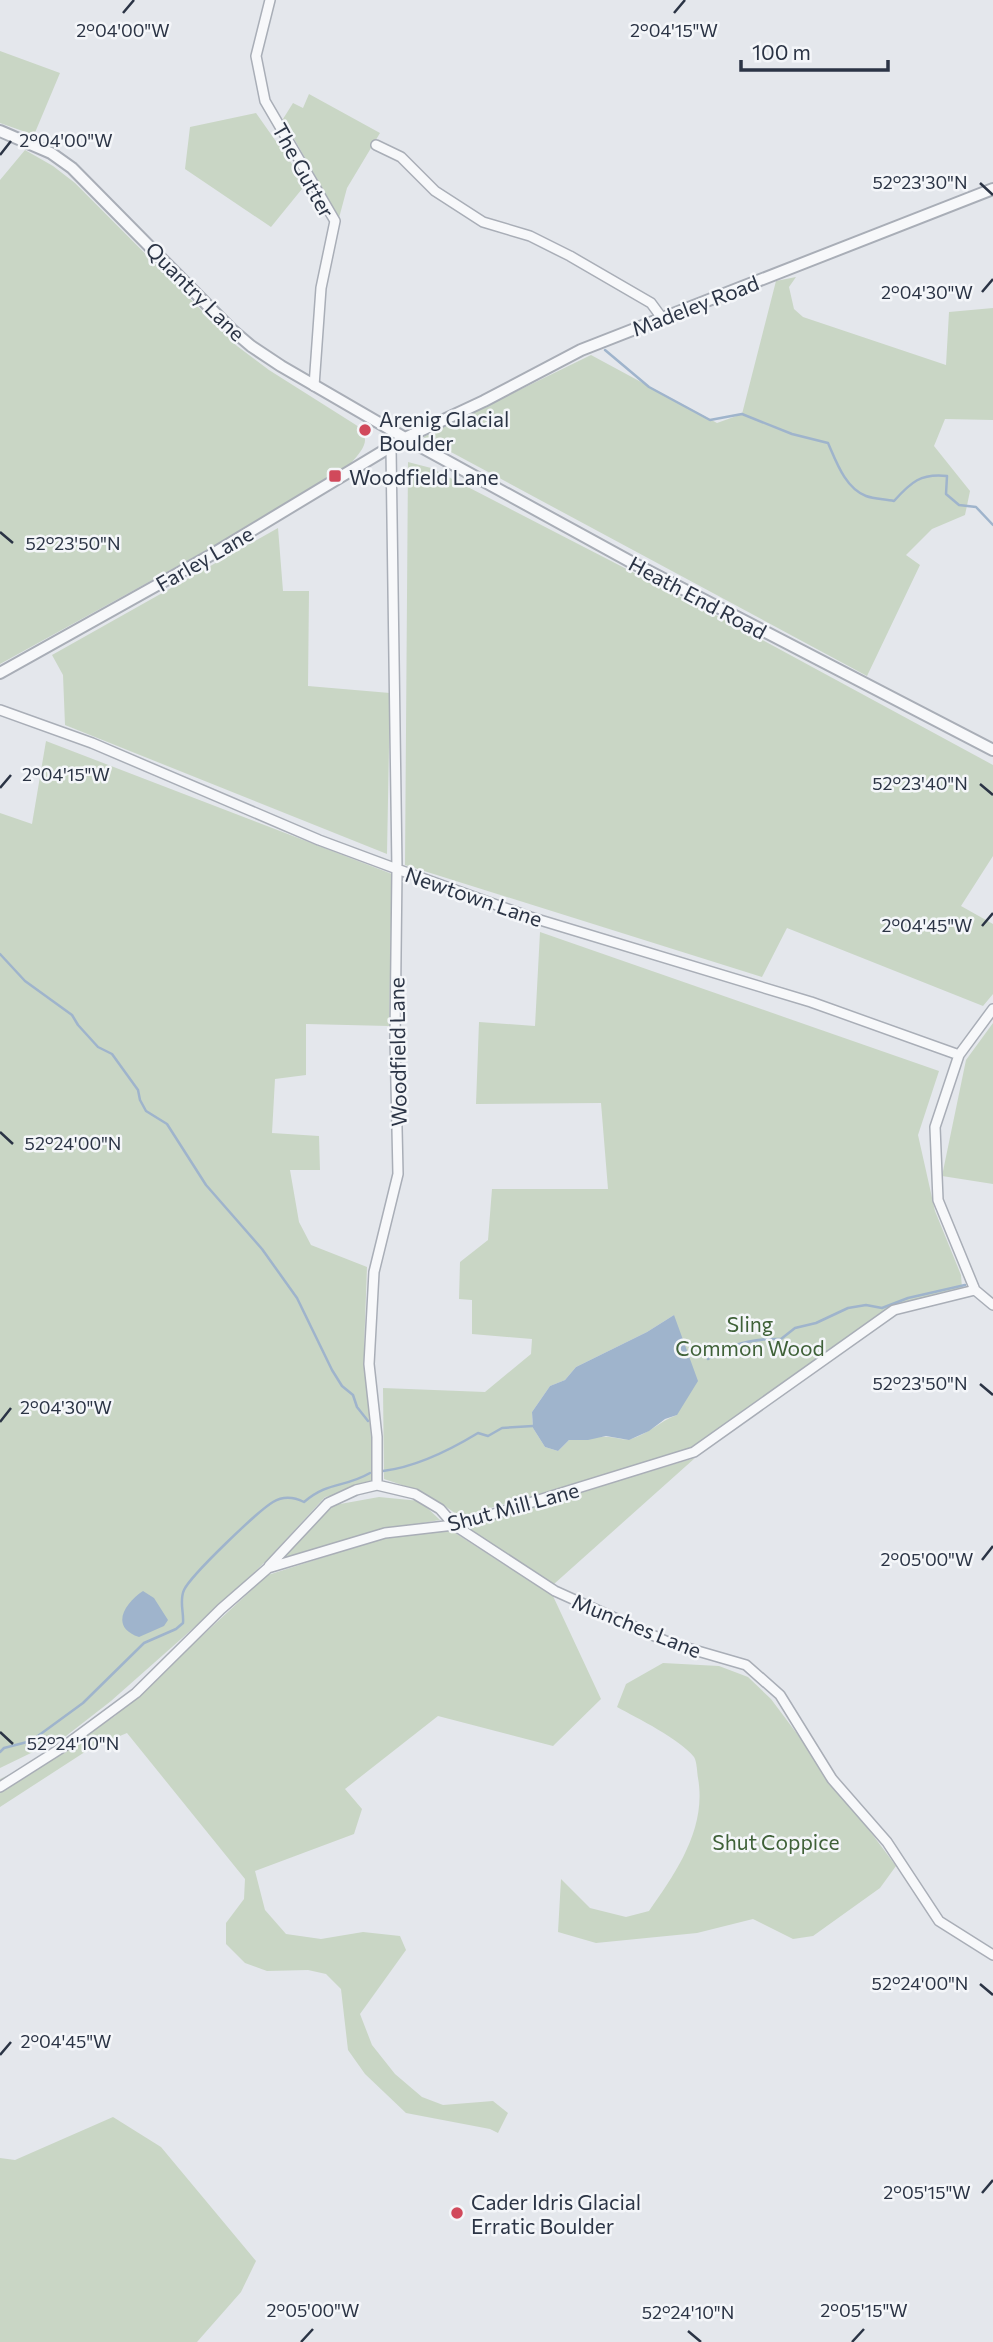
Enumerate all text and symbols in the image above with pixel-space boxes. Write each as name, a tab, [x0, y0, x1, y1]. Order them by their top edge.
text: 2°04'00"W	[76, 19, 170, 41]
text: 2°04'15"W	[630, 19, 718, 41]
scale bar	[741, 28, 888, 72]
text: 100 m	[752, 39, 811, 64]
street label: The Gutter	[268, 118, 340, 222]
text: 2°04'00"W	[19, 129, 113, 151]
text: 52°23'30"N	[872, 171, 968, 193]
street label: Quantry Lane	[141, 236, 251, 346]
street label: Madeley Road	[628, 269, 762, 341]
text: 2°04'30"W	[881, 281, 973, 303]
place label: Arenig Glacial Boulder	[379, 406, 509, 455]
marker: Arenig Glacial Boulder	[357, 422, 373, 438]
place label: Woodfield Lane	[349, 464, 499, 489]
marker: Woodfield Lane	[327, 468, 343, 484]
street label: Farley Lane	[151, 520, 257, 596]
text: 52°23'50"N	[25, 532, 121, 554]
street label: Heath End Road	[625, 550, 771, 644]
text: 2°04'15"W	[22, 763, 110, 785]
text: 52°23'40"N	[872, 772, 968, 794]
street label: Newtown Lane	[402, 861, 546, 931]
text: 2°04'45"W	[882, 914, 972, 936]
street label: Woodfield Lane	[383, 977, 411, 1127]
text: 52°24'00"N	[25, 1132, 121, 1154]
park label: Sling Common Wood	[675, 1311, 825, 1360]
text: 52°23'50"N	[872, 1372, 968, 1394]
text: 2°04'30"W	[20, 1396, 112, 1418]
street label: Shut Mill Lane	[445, 1476, 581, 1536]
text: 2°05'00"W	[881, 1548, 973, 1570]
street label: Munches Lane	[569, 1588, 705, 1662]
text: 52°24'10"N	[27, 1732, 119, 1754]
park label: Shut Coppice	[712, 1829, 840, 1854]
text: 52°24'00"N	[872, 1972, 968, 1994]
text: 2°04'45"W	[21, 2030, 111, 2052]
text: 2°05'15"W	[883, 2181, 971, 2203]
place label: Cader Idris Glacial Erratic Boulder	[471, 2189, 641, 2238]
marker: Cader Idris Glacial Erratic Boulder	[449, 2205, 465, 2221]
text: 2°05'00"W	[267, 2299, 359, 2321]
text: 2°05'15"W	[820, 2299, 908, 2321]
text: 52°24'10"N	[642, 2301, 734, 2323]

